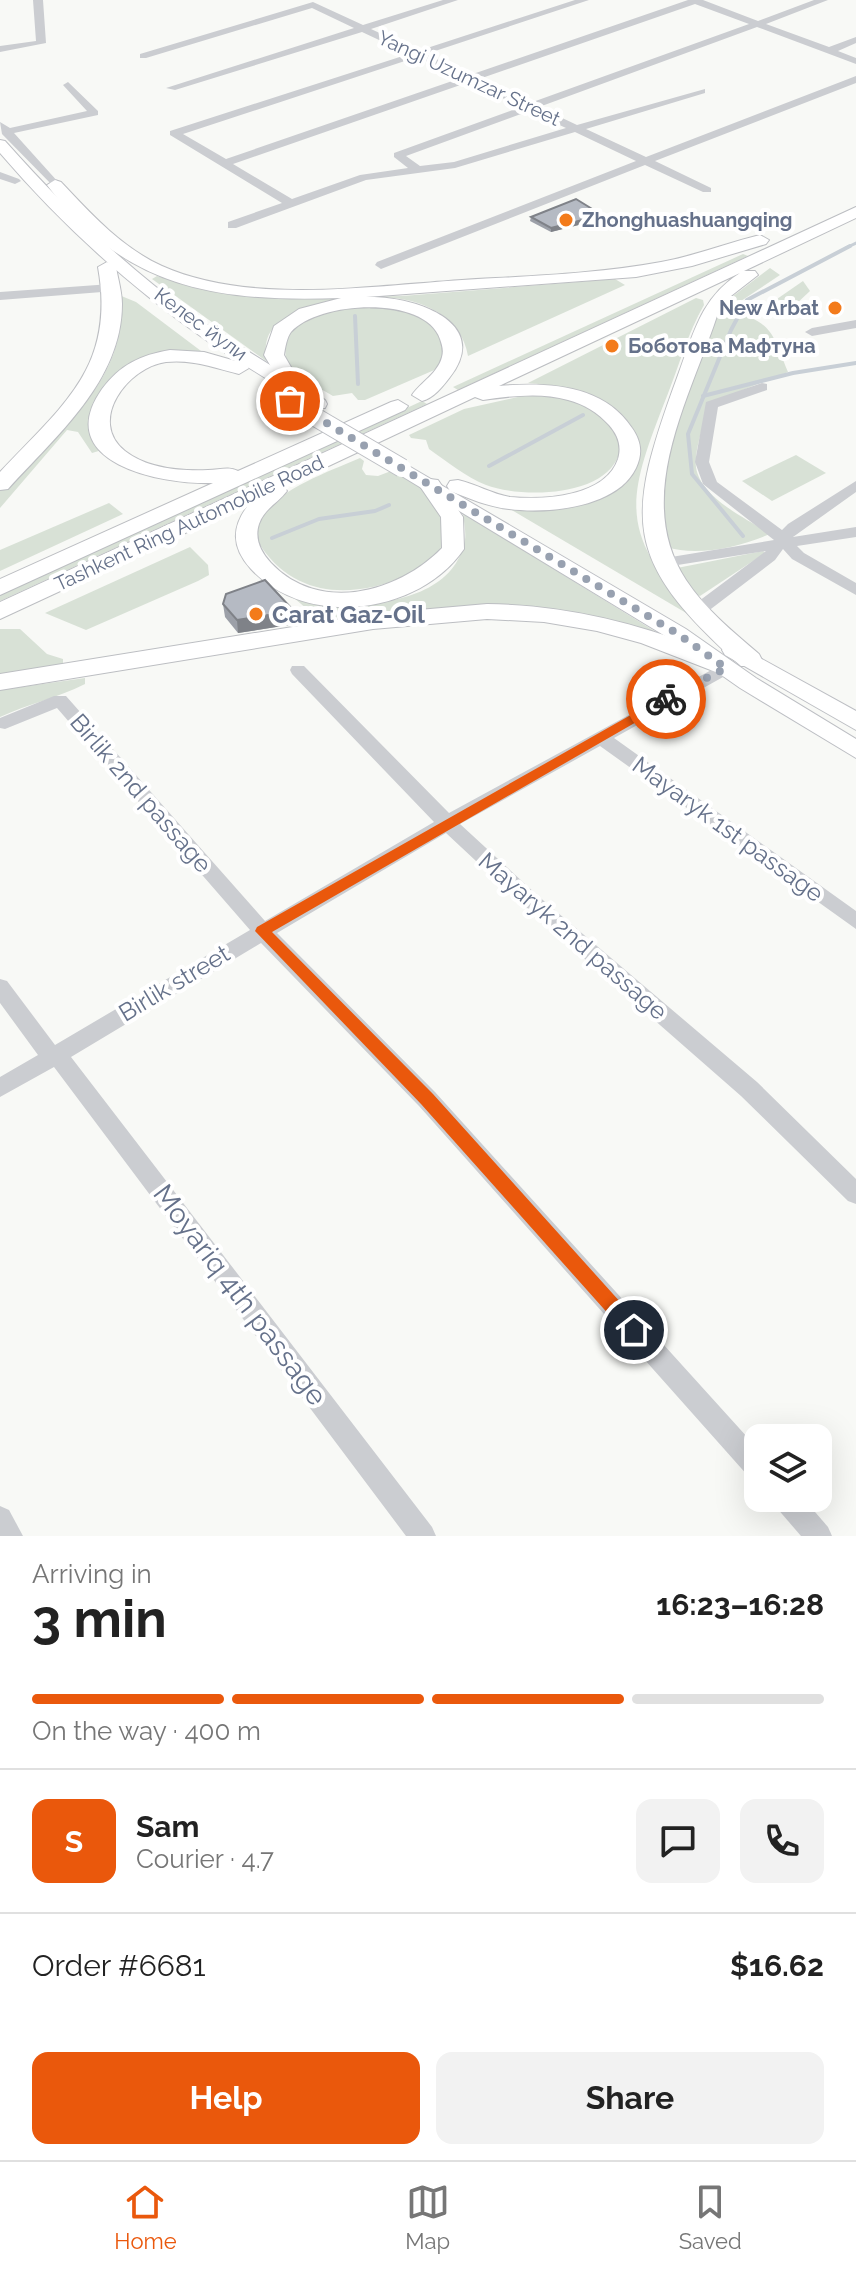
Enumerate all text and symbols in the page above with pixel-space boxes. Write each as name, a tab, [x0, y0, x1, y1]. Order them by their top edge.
street label: Yangi Uzumzar Street	[374, 25, 564, 131]
place label: Zhonghuashuangqing	[582, 208, 793, 232]
marker: Zhonghuashuangqing	[557, 211, 575, 229]
street label: Келес йули	[150, 282, 252, 366]
place label: New Arbat	[719, 296, 819, 320]
marker: New Arbat	[826, 299, 844, 317]
place label: Боботова Мафтуна	[628, 334, 816, 358]
marker: Боботова Мафтуна	[603, 337, 621, 355]
pin	[256, 367, 324, 435]
icon: bag	[268, 379, 312, 423]
street label: Tashkent Ring Automobile Road	[51, 450, 327, 596]
place label: Carat Gaz-Oil	[272, 600, 425, 629]
marker: Carat Gaz-Oil	[247, 605, 265, 623]
courier	[626, 659, 706, 739]
icon: bike	[644, 677, 688, 721]
street label: Birlik 2nd passage	[64, 708, 218, 878]
street label: Mayaryk 1st passage	[627, 750, 829, 908]
street label: Mayaryk 2nd passage	[473, 846, 673, 1026]
street label: Birlik street	[113, 939, 235, 1027]
street label: Moyariq 4th passage	[146, 1178, 334, 1412]
pin	[600, 1296, 668, 1364]
icon: home	[612, 1308, 656, 1352]
map controls	[744, 1424, 832, 1512]
button: layers	[744, 1424, 832, 1512]
text: Arriving in	[32, 1559, 152, 1589]
text: 16:23–16:28	[656, 1587, 824, 1622]
text: 3 min	[32, 1588, 167, 1649]
text: On the way · 400 m	[32, 1716, 261, 1746]
button: chat	[636, 1799, 720, 1883]
button: phone	[740, 1799, 824, 1883]
text: Sam	[136, 1809, 199, 1844]
text: S	[65, 1824, 83, 1859]
text: Courier · 4.7	[136, 1844, 274, 1874]
text: Order #6681	[32, 1948, 206, 1983]
text: $16.62	[730, 1948, 824, 1983]
button: Help	[32, 2052, 420, 2144]
button: Share	[436, 2052, 824, 2144]
tab: Home	[114, 2180, 177, 2254]
tab: Map	[405, 2180, 450, 2254]
tab: Saved	[679, 2180, 742, 2254]

